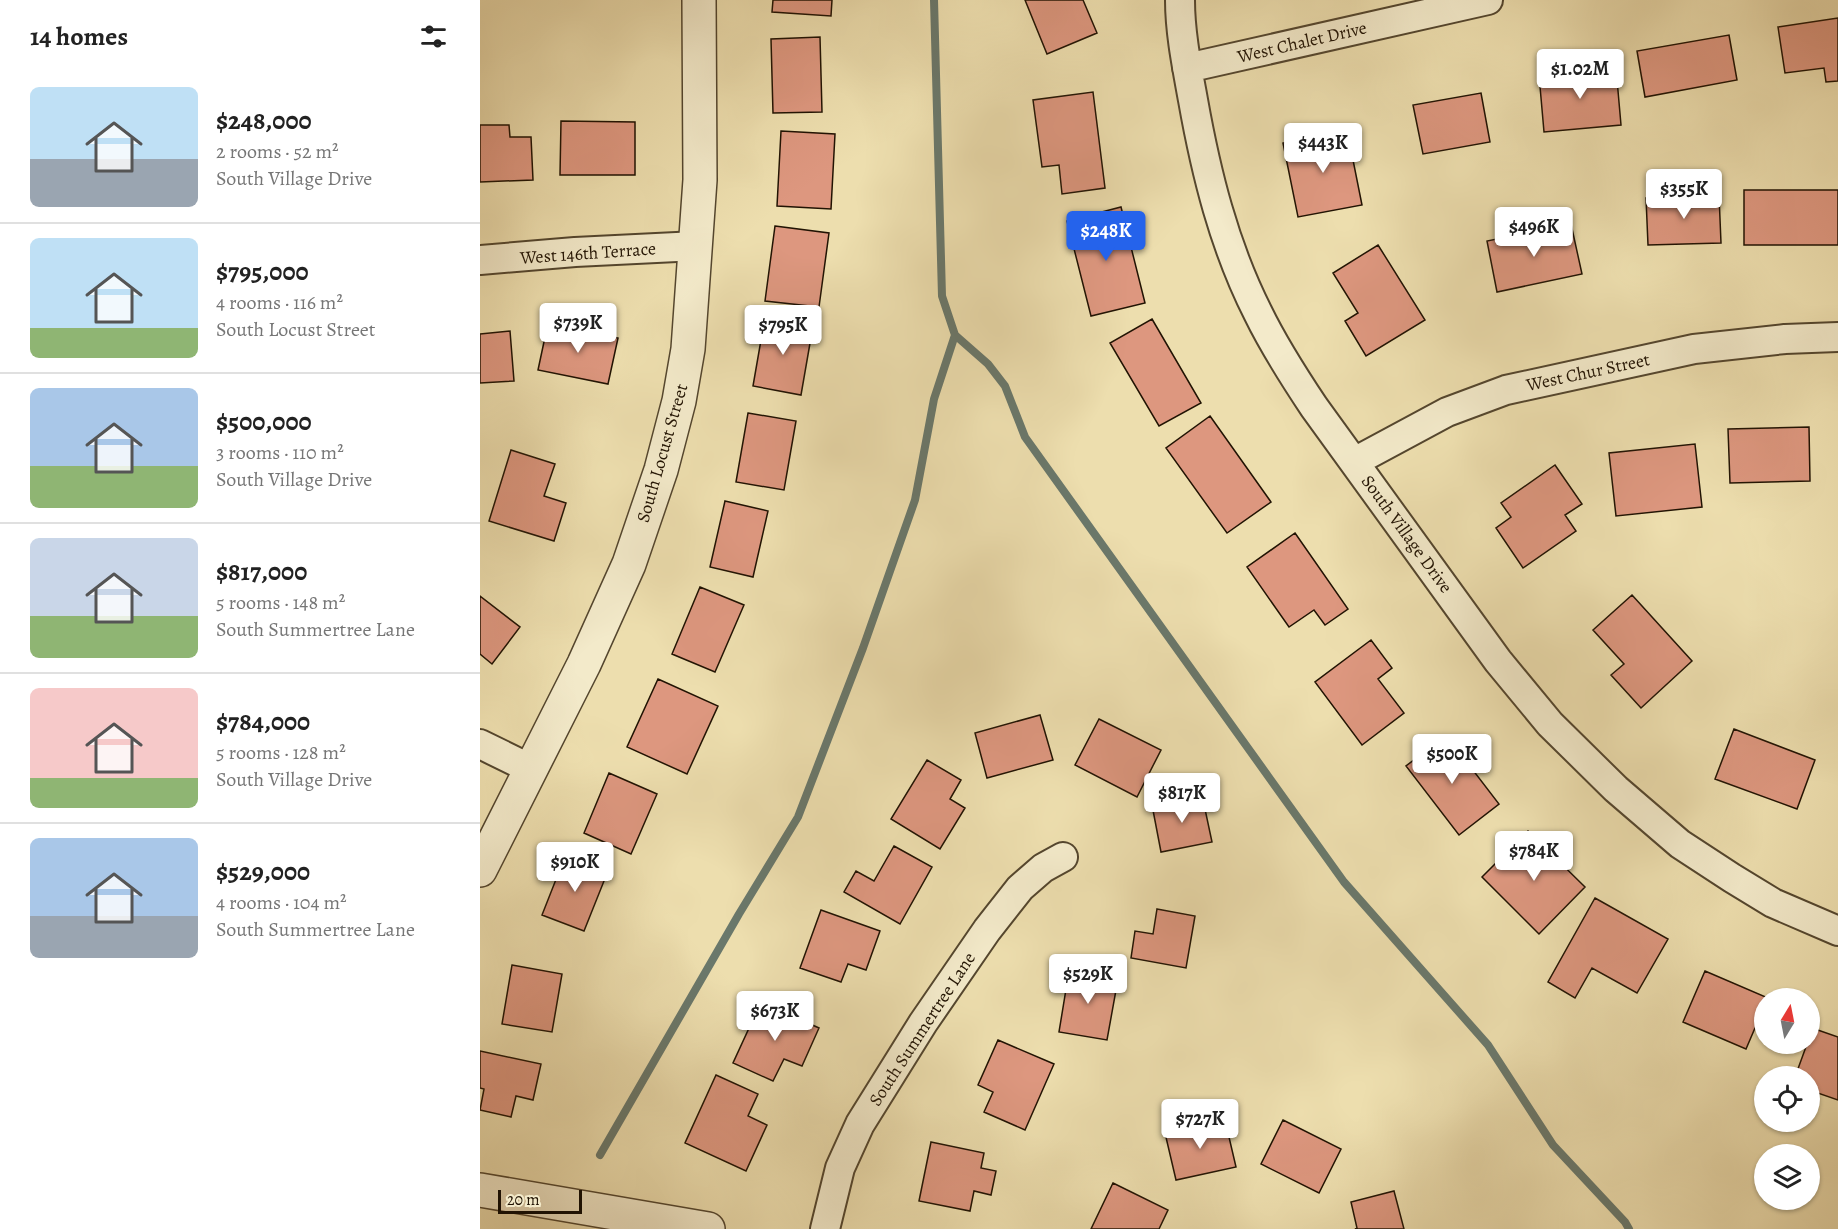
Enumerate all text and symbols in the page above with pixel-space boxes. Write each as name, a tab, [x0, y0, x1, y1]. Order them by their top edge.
street label: West Chalet Drive	[1234, 15, 1369, 69]
text: 14 homes	[30, 19, 128, 54]
icon: filters	[417, 20, 450, 53]
pin: $1.02M	[1531, 49, 1629, 100]
text: $1.02M	[1551, 55, 1609, 82]
text: $248,000	[216, 103, 312, 138]
icon: home	[78, 111, 150, 183]
pin: $443K	[1281, 123, 1365, 174]
text: $443K	[1298, 129, 1348, 156]
text: 2 rooms · 52 m²	[216, 138, 339, 165]
text: South Village Drive	[216, 165, 372, 192]
pin: $355K	[1642, 169, 1726, 220]
text: $355K	[1660, 175, 1708, 202]
pin: $496K	[1492, 207, 1576, 258]
pin: $248K	[1064, 211, 1148, 262]
text: $496K	[1509, 213, 1559, 240]
text: $248K	[1080, 217, 1132, 244]
street label: West 146th Terrace	[518, 236, 657, 270]
text: $795,000	[216, 254, 309, 289]
icon: home	[78, 262, 150, 334]
text: 4 rooms · 116 m²	[216, 289, 343, 316]
pin: $739K	[536, 303, 620, 354]
pin: $795K	[741, 305, 825, 356]
text: $739K	[554, 309, 602, 336]
text: $795K	[759, 311, 807, 338]
text: South Locust Street	[216, 316, 375, 343]
street label: West Chur Street	[1523, 347, 1652, 397]
street label: South Locust Street	[631, 381, 693, 525]
text: $500,000	[216, 404, 312, 439]
icon: home	[78, 412, 150, 484]
text: 3 rooms · 110 m²	[216, 439, 344, 466]
text: South Village Drive	[216, 466, 372, 493]
street label: South Village Drive	[1356, 470, 1458, 598]
text: $817,000	[216, 554, 307, 589]
icon: home	[78, 562, 150, 634]
text: 5 rooms · 148 m²	[216, 589, 345, 616]
text: South Summertree Lane	[216, 616, 415, 643]
text: $784,000	[216, 704, 310, 739]
icon: home	[78, 712, 150, 784]
pin: $500K	[1410, 734, 1494, 785]
text: 5 rooms · 128 m²	[216, 739, 346, 766]
text: $500K	[1426, 740, 1478, 767]
text: South Village Drive	[216, 766, 372, 793]
pin: $817K	[1140, 773, 1224, 824]
text: $817K	[1158, 779, 1206, 806]
pin: $784K	[1492, 831, 1576, 882]
text: $784K	[1509, 837, 1559, 864]
pin: $910K	[533, 842, 617, 893]
text: $910K	[551, 848, 599, 875]
text: $529,000	[216, 854, 310, 889]
icon: home	[78, 862, 150, 934]
text: 4 rooms · 104 m²	[216, 889, 347, 916]
text: South Summertree Lane	[216, 916, 415, 943]
street label: South Summertree Lane	[863, 947, 981, 1111]
pin: $529K	[1046, 954, 1130, 1005]
text: $529K	[1063, 960, 1113, 987]
north arrow	[1754, 988, 1820, 1054]
map controls	[1754, 988, 1820, 1210]
pin: $673K	[733, 991, 817, 1042]
text: $673K	[751, 997, 799, 1024]
button: locate	[1754, 1066, 1820, 1132]
pin: $727K	[1158, 1099, 1242, 1150]
text: $727K	[1175, 1105, 1225, 1132]
button: layers	[1754, 1144, 1820, 1210]
scale bar	[498, 1187, 582, 1214]
text: 20 m	[507, 1189, 540, 1211]

